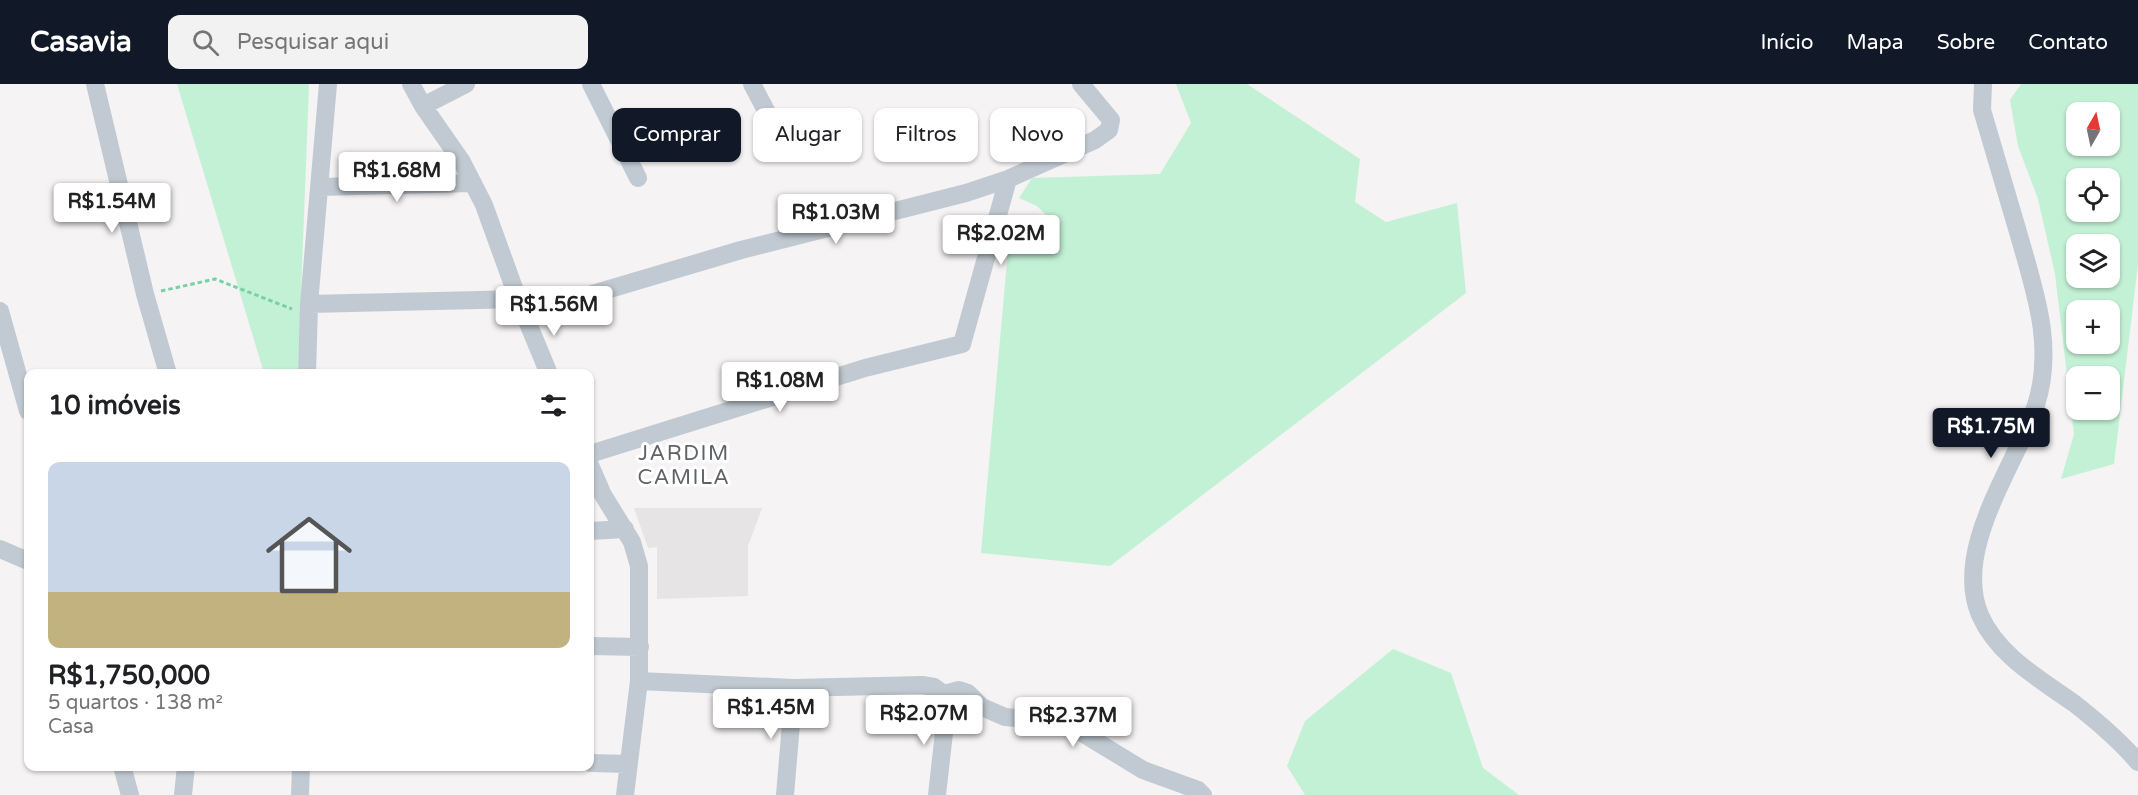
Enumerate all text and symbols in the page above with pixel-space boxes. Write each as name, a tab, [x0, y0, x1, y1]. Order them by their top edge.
search box	[168, 15, 588, 69]
text: Casavia	[30, 25, 132, 59]
icon: search	[189, 26, 222, 59]
text: Pesquisar aqui	[237, 29, 389, 55]
text: Início	[1761, 30, 1813, 55]
text: Mapa	[1846, 30, 1904, 55]
text: Sobre	[1937, 30, 1995, 55]
text: Contato	[2028, 30, 2108, 55]
north arrow	[2066, 102, 2120, 156]
map controls	[2066, 102, 2120, 420]
chip: Comprar	[612, 108, 741, 162]
chip: Alugar	[753, 108, 862, 162]
chip: Filtros	[874, 108, 978, 162]
chip: Novo	[990, 108, 1085, 162]
pin: R$1.68M	[342, 152, 452, 203]
text: R$1.68M	[353, 159, 441, 183]
button: locate	[2066, 168, 2120, 222]
pin: R$1.54M	[57, 183, 167, 234]
text: R$1.54M	[68, 190, 156, 214]
pin: R$1.03M	[781, 194, 891, 245]
text: R$1.03M	[792, 201, 880, 225]
pin: R$2.02M	[946, 215, 1056, 266]
text: R$2.02M	[957, 222, 1045, 246]
button: layers	[2066, 234, 2120, 288]
pin: R$1.56M	[499, 286, 609, 337]
text: R$1.56M	[510, 293, 598, 317]
button: +	[2066, 300, 2120, 354]
pin: R$1.08M	[725, 362, 835, 413]
button: −	[2066, 366, 2120, 420]
text: R$1.08M	[736, 369, 824, 393]
icon: filters	[537, 389, 570, 422]
text: 10 imóveis	[48, 390, 181, 421]
pin: R$1.75M	[1936, 408, 2046, 459]
text: R$1.75M	[1947, 415, 2035, 439]
district label: JARDIM CAMILA	[638, 441, 730, 490]
icon: home	[255, 501, 363, 609]
text: R$1,750,000	[48, 660, 210, 691]
pin: R$1.45M	[716, 689, 826, 740]
text: 5 quartos · 138 m²	[48, 691, 223, 715]
pin: R$2.07M	[869, 695, 979, 746]
text: R$1.45M	[727, 696, 815, 720]
pin: R$2.37M	[1018, 697, 1128, 748]
text: R$2.07M	[880, 702, 968, 726]
text: R$2.37M	[1029, 704, 1117, 728]
text: Casa	[48, 715, 94, 739]

